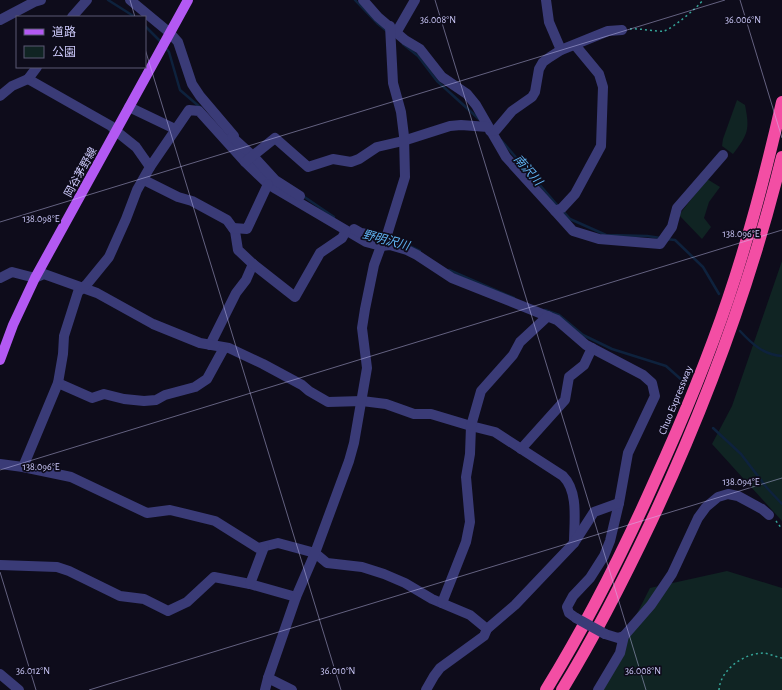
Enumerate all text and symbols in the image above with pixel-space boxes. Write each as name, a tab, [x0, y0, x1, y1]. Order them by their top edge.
text: 36.008°N	[420, 15, 456, 25]
text: 36.006°N	[725, 15, 761, 25]
legend	[16, 16, 146, 68]
text: 道路	[52, 25, 76, 38]
text: 公園	[52, 46, 76, 58]
street label: 岡谷茅野線	[61, 145, 99, 199]
water label: 南沢川	[512, 152, 546, 189]
text: 138.098°E	[22, 214, 60, 224]
water label: 野明沢川	[361, 228, 413, 253]
text: 138.096°E	[722, 229, 760, 239]
street label: Chuo Expressway	[657, 364, 694, 436]
text: 138.096°E	[22, 462, 60, 472]
text: 138.094°E	[722, 477, 760, 487]
text: 36.012°N	[16, 666, 50, 676]
text: 36.010°N	[321, 666, 355, 676]
text: 36.008°N	[625, 666, 661, 676]

